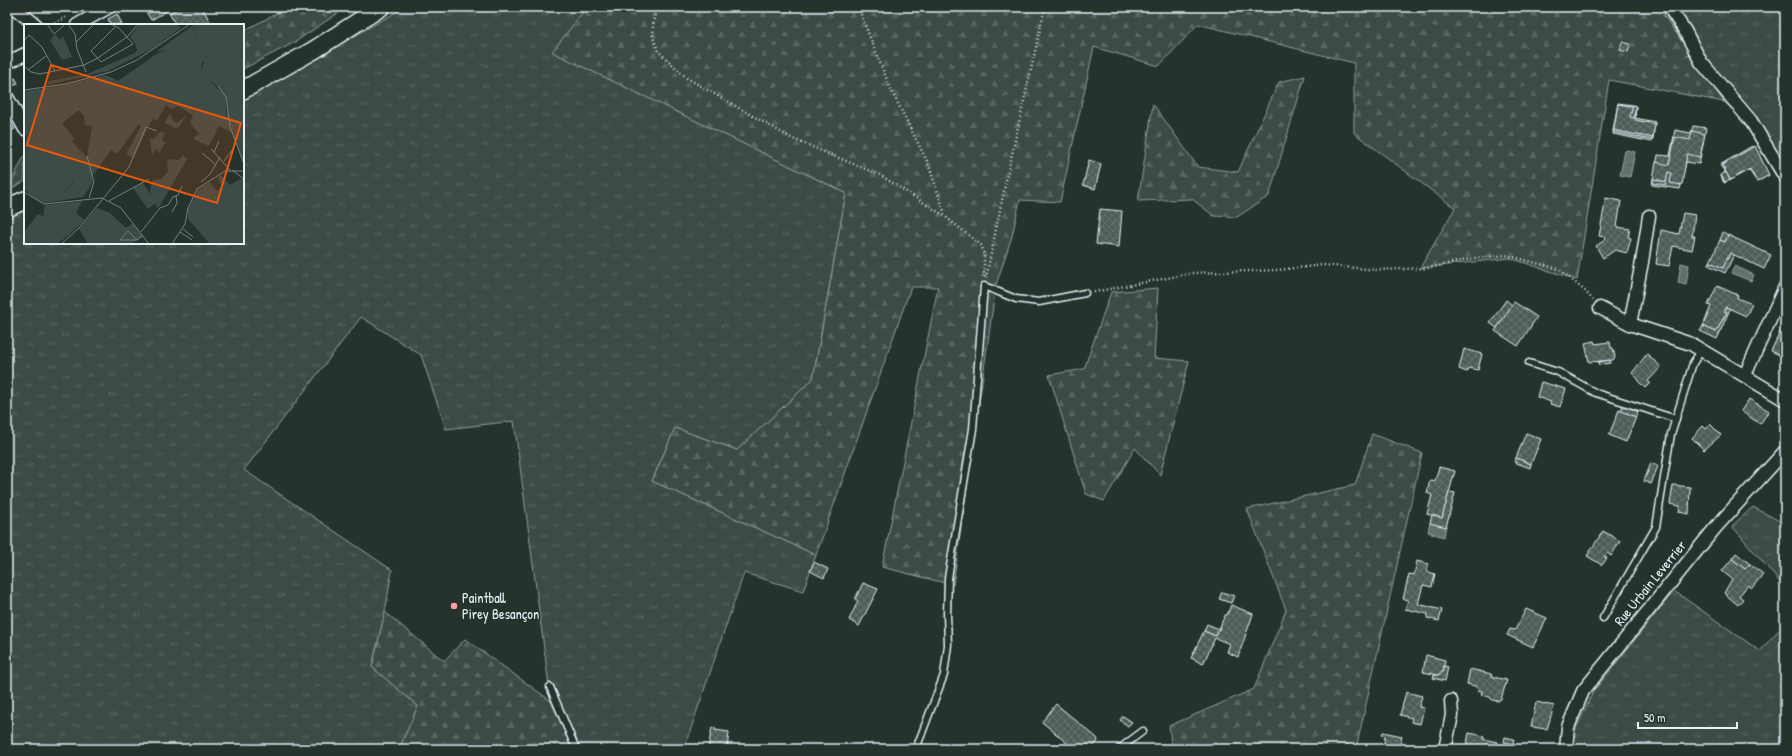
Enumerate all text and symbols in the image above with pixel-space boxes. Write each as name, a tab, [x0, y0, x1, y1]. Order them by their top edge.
inset map	[24, 24, 244, 244]
street label: Rue Urbain Leverrier	[1609, 536, 1690, 629]
place label: Paintball Pirey Besançon	[462, 588, 539, 624]
marker: Paintball Pirey Besançon	[449, 601, 459, 611]
scale bar	[1638, 704, 1737, 730]
text: 50 m	[1644, 709, 1665, 726]

